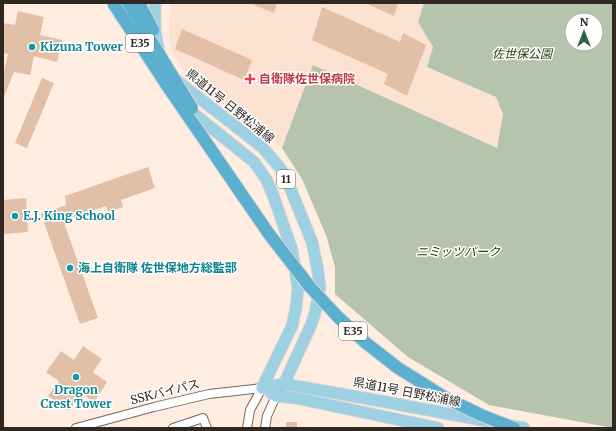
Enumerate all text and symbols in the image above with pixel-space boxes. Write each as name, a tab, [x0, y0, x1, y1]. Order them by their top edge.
north arrow	[564, 12, 604, 52]
text: N	[580, 15, 589, 29]
road number: E35	[126, 34, 154, 52]
place label: Kizuna Tower	[40, 39, 123, 54]
marker: Kizuna Tower	[27, 42, 37, 52]
park label: 佐世保公園	[492, 46, 554, 61]
street label: 県道11号 日野松浦線	[183, 65, 278, 146]
place label: 自衛隊佐世保病院	[259, 71, 355, 86]
marker: 自衛隊佐世保病院	[244, 73, 256, 85]
road number: 11	[277, 170, 295, 188]
place label: E.J. King School	[23, 208, 115, 223]
marker: E.J. King School	[10, 211, 20, 221]
park label: ニミッツパーク	[416, 244, 501, 259]
place label: 海上自衛隊 佐世保地方総監部	[78, 260, 237, 275]
marker: 海上自衛隊 佐世保地方総監部	[65, 263, 75, 273]
road number: E35	[339, 322, 367, 340]
marker: Dragon Crest Tower	[71, 372, 81, 382]
street label: 県道11号 日野松浦線	[352, 374, 462, 409]
street label: SSKバイパス	[129, 376, 201, 407]
place label: Dragon Crest Tower	[40, 382, 112, 411]

